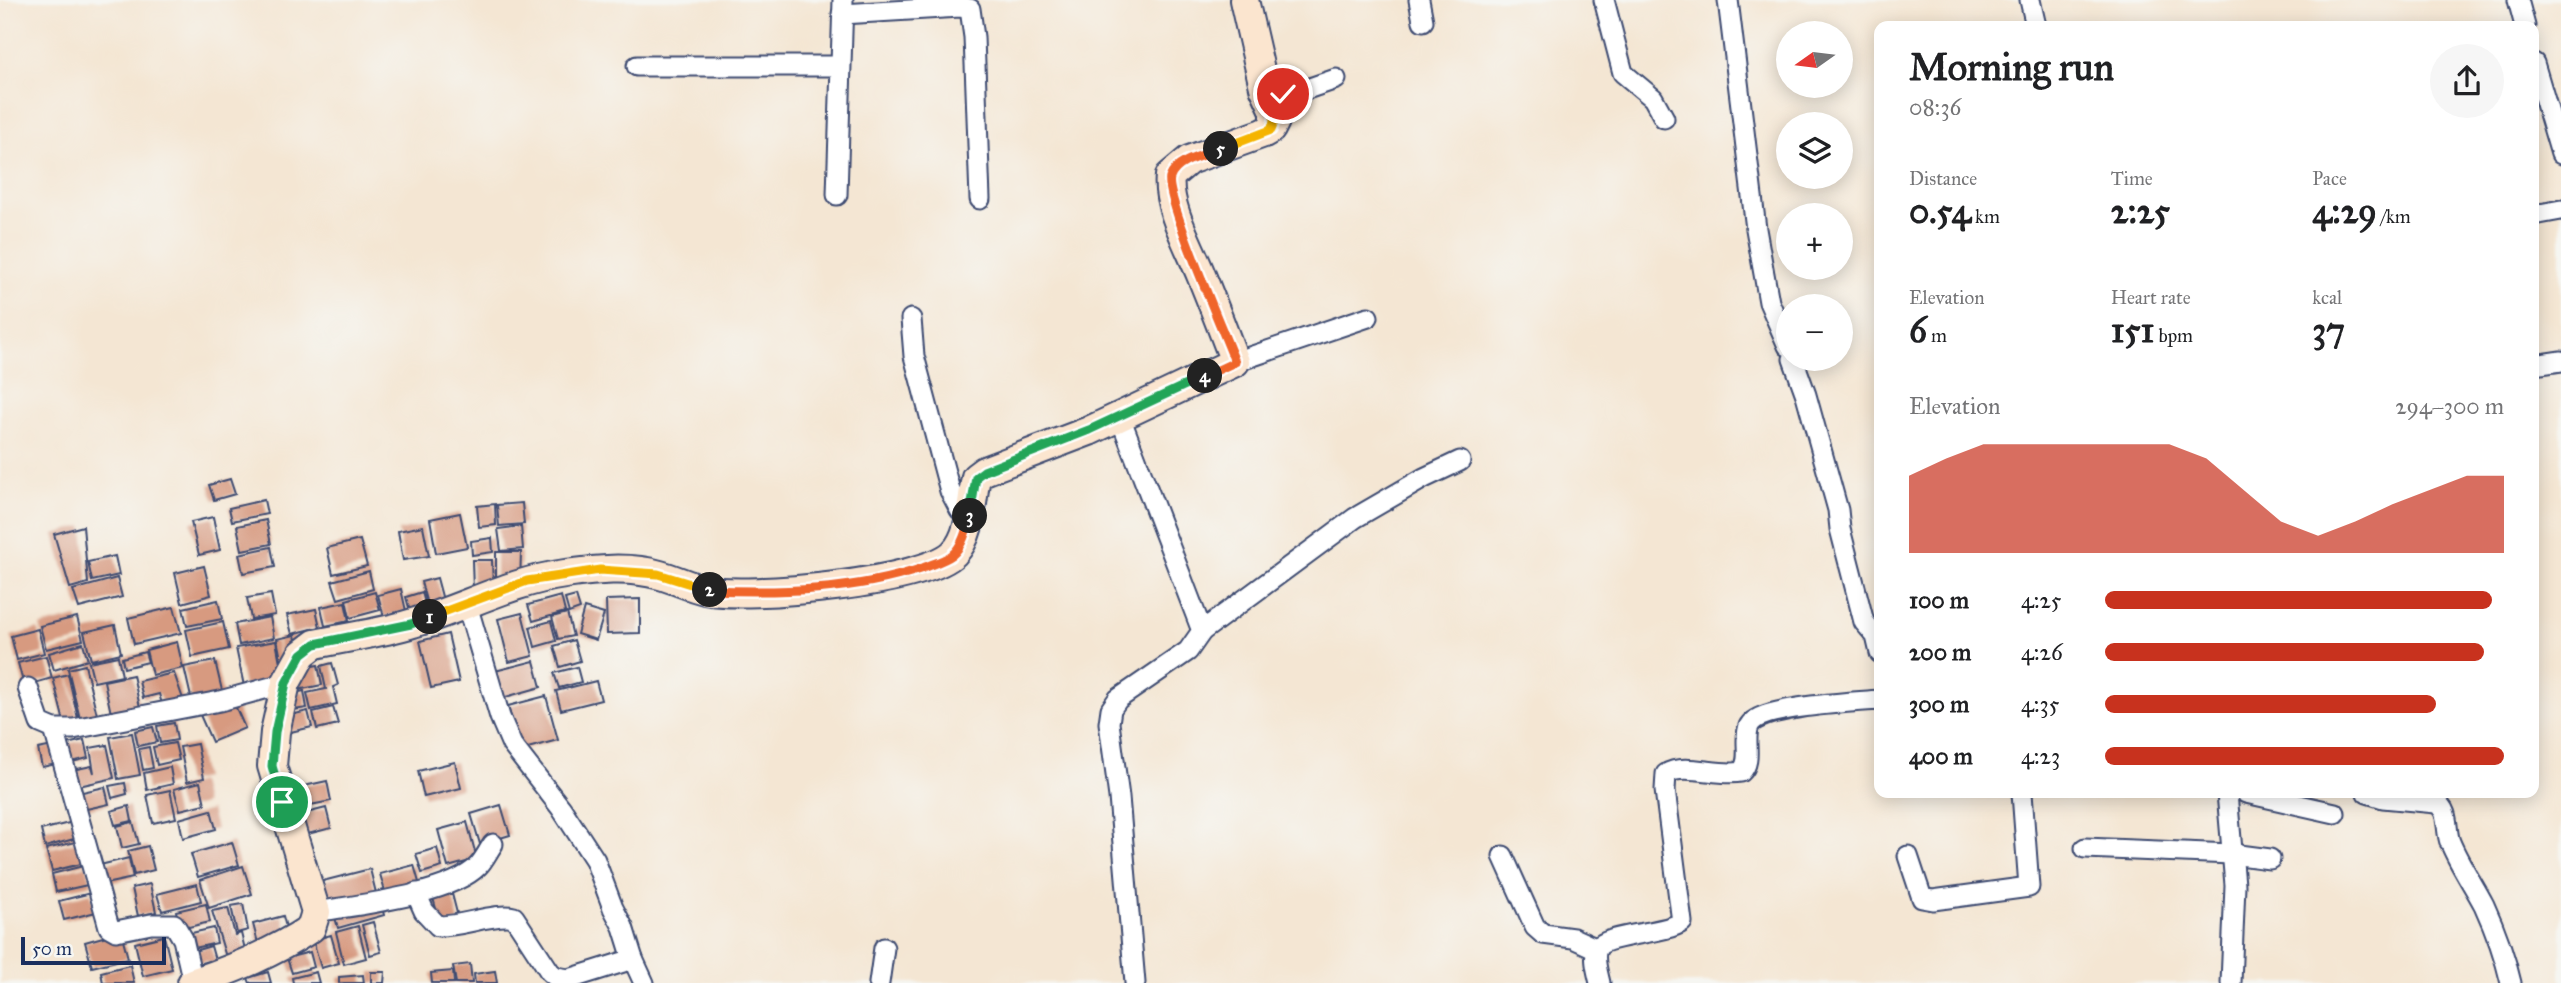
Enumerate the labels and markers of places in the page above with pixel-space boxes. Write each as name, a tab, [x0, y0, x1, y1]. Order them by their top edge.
pin	[1253, 64, 1313, 124]
pin: 5	[1204, 132, 1238, 166]
pin: 4	[1188, 358, 1222, 394]
pin: 3	[953, 498, 988, 534]
pin: 2	[692, 572, 728, 608]
pin: 1	[412, 600, 448, 634]
pin	[252, 772, 312, 832]

